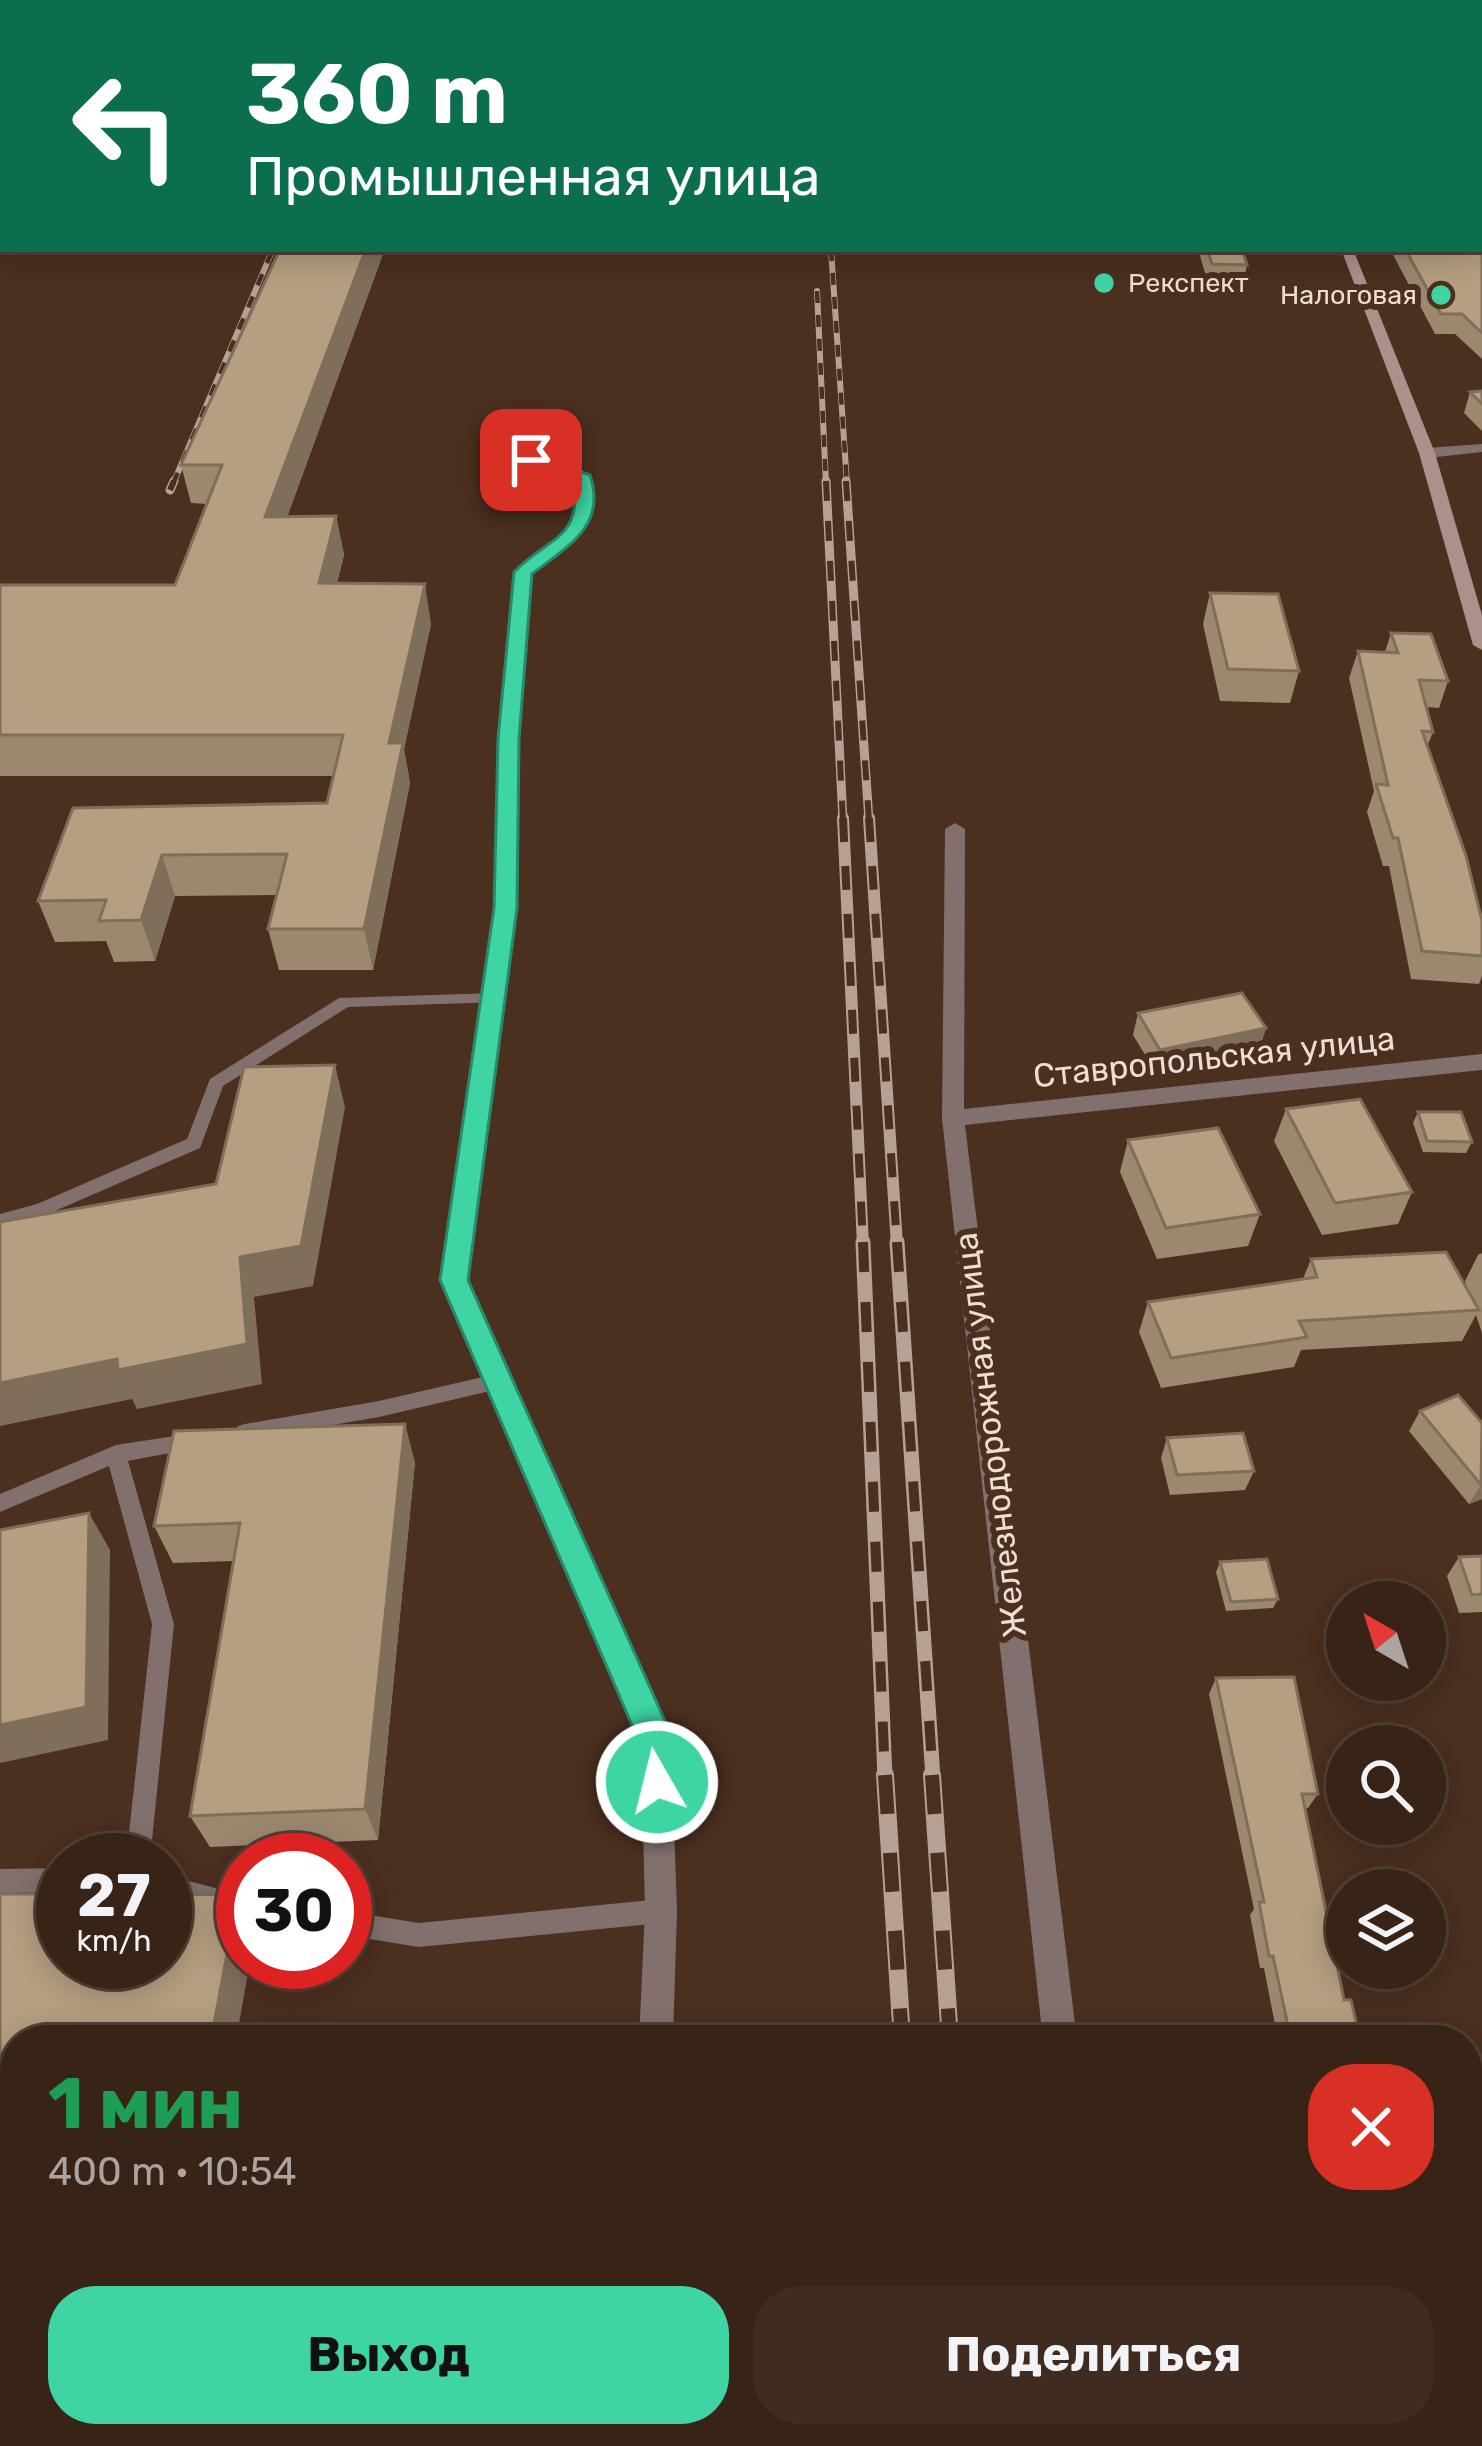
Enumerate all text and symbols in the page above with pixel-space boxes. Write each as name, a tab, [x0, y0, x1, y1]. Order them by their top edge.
text: 360 m	[246, 44, 508, 144]
icon: left	[48, 48, 204, 204]
text: Промышленная улица	[246, 145, 820, 209]
place label: Рекспект	[1128, 267, 1249, 299]
marker: Рекспект	[1091, 270, 1117, 296]
place label: Налоговая	[1280, 279, 1417, 311]
marker: Налоговая	[1428, 282, 1454, 308]
pin	[480, 409, 582, 511]
icon: arrive	[498, 427, 564, 493]
street label: Ставропольская улица	[1031, 1019, 1397, 1095]
street label: Железнодорожная улица	[946, 1230, 1034, 1640]
north arrow	[1326, 1581, 1446, 1701]
map controls	[1326, 1581, 1446, 1989]
position arrow	[594, 1719, 720, 1845]
button: search	[1326, 1725, 1446, 1845]
speed limit sign: 30	[216, 1833, 372, 1989]
text: 27	[77, 1860, 151, 1931]
button: layers	[1326, 1869, 1446, 1989]
text: km/h	[77, 1923, 151, 1959]
text: 1 мин	[48, 2061, 243, 2146]
button: close	[1308, 2064, 1434, 2190]
text: 400 m · 10:54	[48, 2149, 297, 2195]
button: Выход	[48, 2286, 729, 2424]
button: Поделиться	[753, 2286, 1434, 2424]

